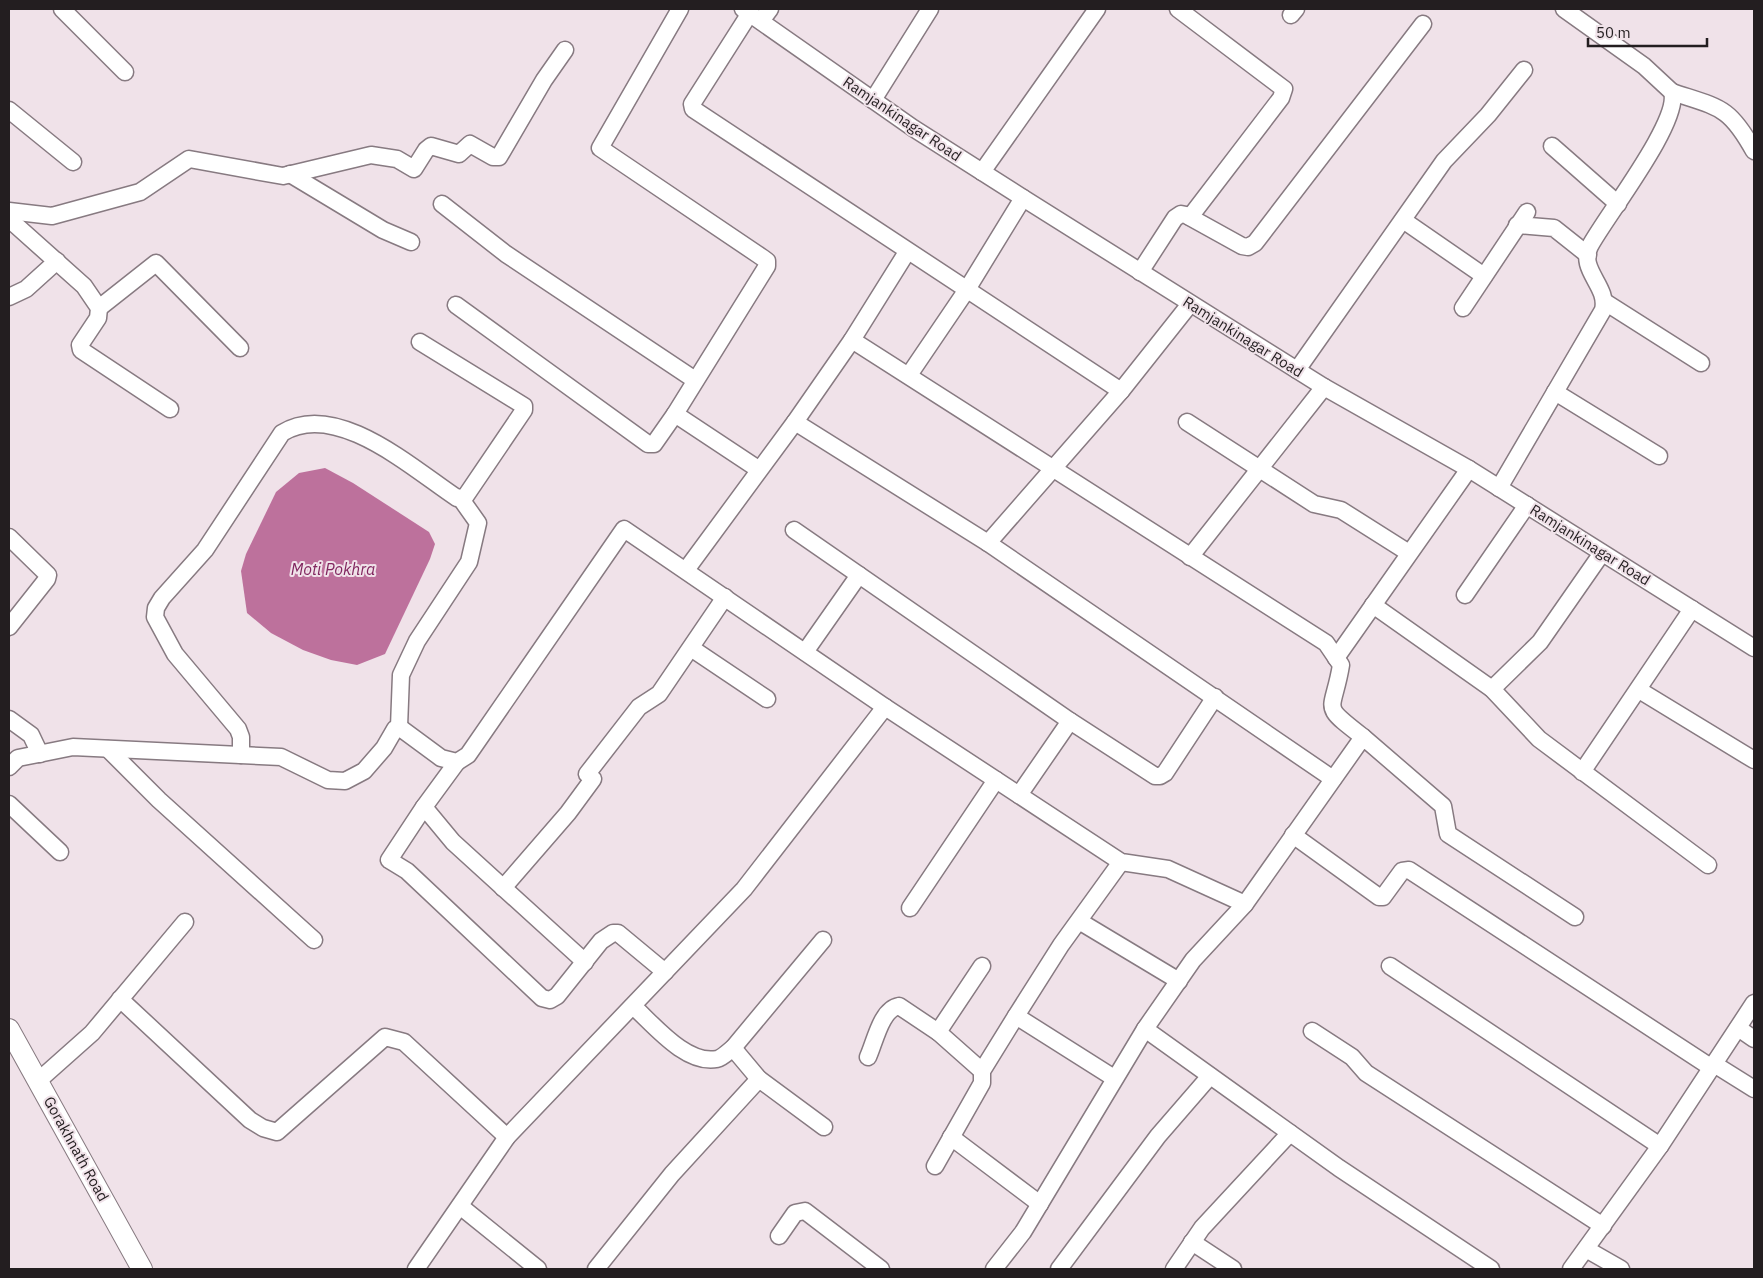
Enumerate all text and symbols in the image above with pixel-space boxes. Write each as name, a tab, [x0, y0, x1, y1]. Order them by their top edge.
scale bar	[1588, 15, 1707, 47]
text: 50 m	[1596, 23, 1631, 42]
street label: Ramjankinagar Road	[840, 72, 965, 165]
street label: Ramjankinagar Road	[1180, 292, 1307, 381]
street label: Ramjankinagar Road	[1527, 500, 1654, 589]
water label: Moti Pokhra	[291, 559, 375, 579]
street label: Gorakhnath Road	[40, 1093, 113, 1205]

